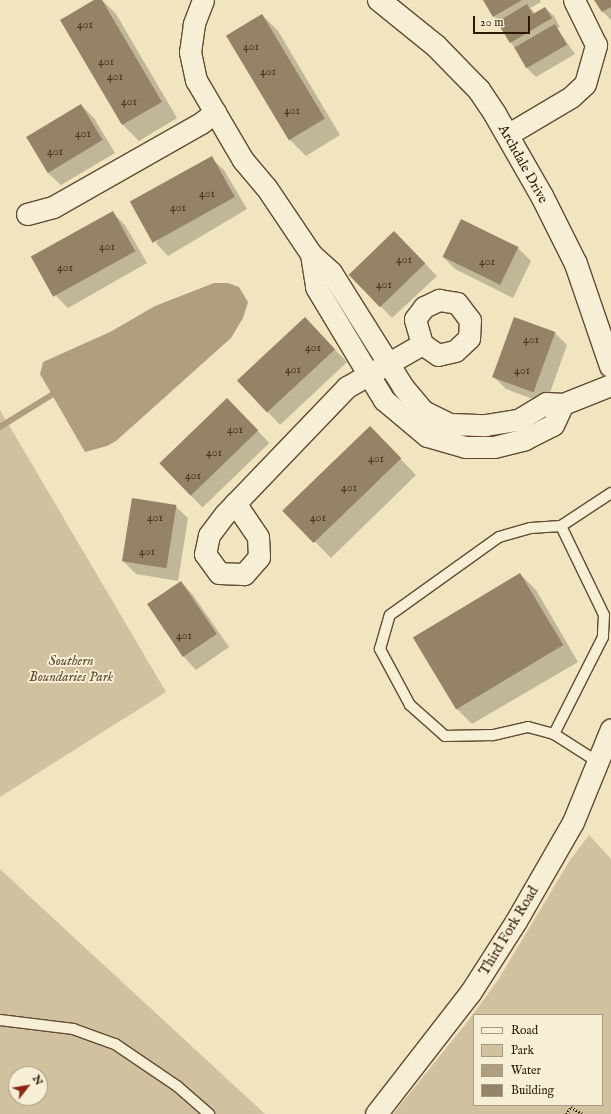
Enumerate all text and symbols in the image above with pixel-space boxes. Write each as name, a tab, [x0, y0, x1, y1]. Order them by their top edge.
scale bar	[475, 8, 532, 34]
text: 20 m	[480, 15, 503, 30]
house number: 401	[77, 18, 93, 32]
house number: 401	[243, 40, 259, 54]
house number: 401	[98, 55, 114, 69]
house number: 401	[260, 65, 276, 79]
house number: 401	[107, 70, 123, 84]
house number: 401	[121, 95, 137, 109]
house number: 401	[284, 104, 300, 118]
street label: Archdale Drive	[494, 122, 552, 206]
house number: 401	[75, 127, 91, 141]
house number: 401	[47, 145, 63, 159]
house number: 401	[199, 187, 215, 201]
house number: 401	[170, 201, 186, 215]
house number: 401	[99, 240, 115, 254]
house number: 401	[396, 253, 412, 267]
house number: 401	[479, 255, 495, 269]
house number: 401	[57, 261, 73, 275]
house number: 401	[376, 278, 392, 292]
house number: 401	[523, 333, 539, 347]
house number: 401	[305, 341, 321, 355]
house number: 401	[285, 363, 301, 377]
house number: 401	[514, 364, 530, 378]
house number: 401	[227, 423, 243, 437]
house number: 401	[206, 446, 222, 460]
house number: 401	[368, 452, 384, 466]
house number: 401	[185, 469, 201, 483]
house number: 401	[341, 481, 357, 495]
house number: 401	[147, 511, 163, 525]
house number: 401	[310, 511, 326, 525]
house number: 401	[139, 545, 155, 559]
house number: 401	[176, 629, 192, 643]
park label: Southern Boundaries Park	[29, 653, 113, 686]
street label: Third Fork Road	[476, 884, 542, 978]
legend	[473, 1014, 603, 1106]
text: Road	[511, 1023, 538, 1038]
text: Park	[511, 1043, 534, 1058]
text: Water	[511, 1063, 541, 1078]
north arrow	[8, 1066, 48, 1106]
text: N	[29, 1073, 46, 1088]
text: Building	[511, 1083, 554, 1098]

